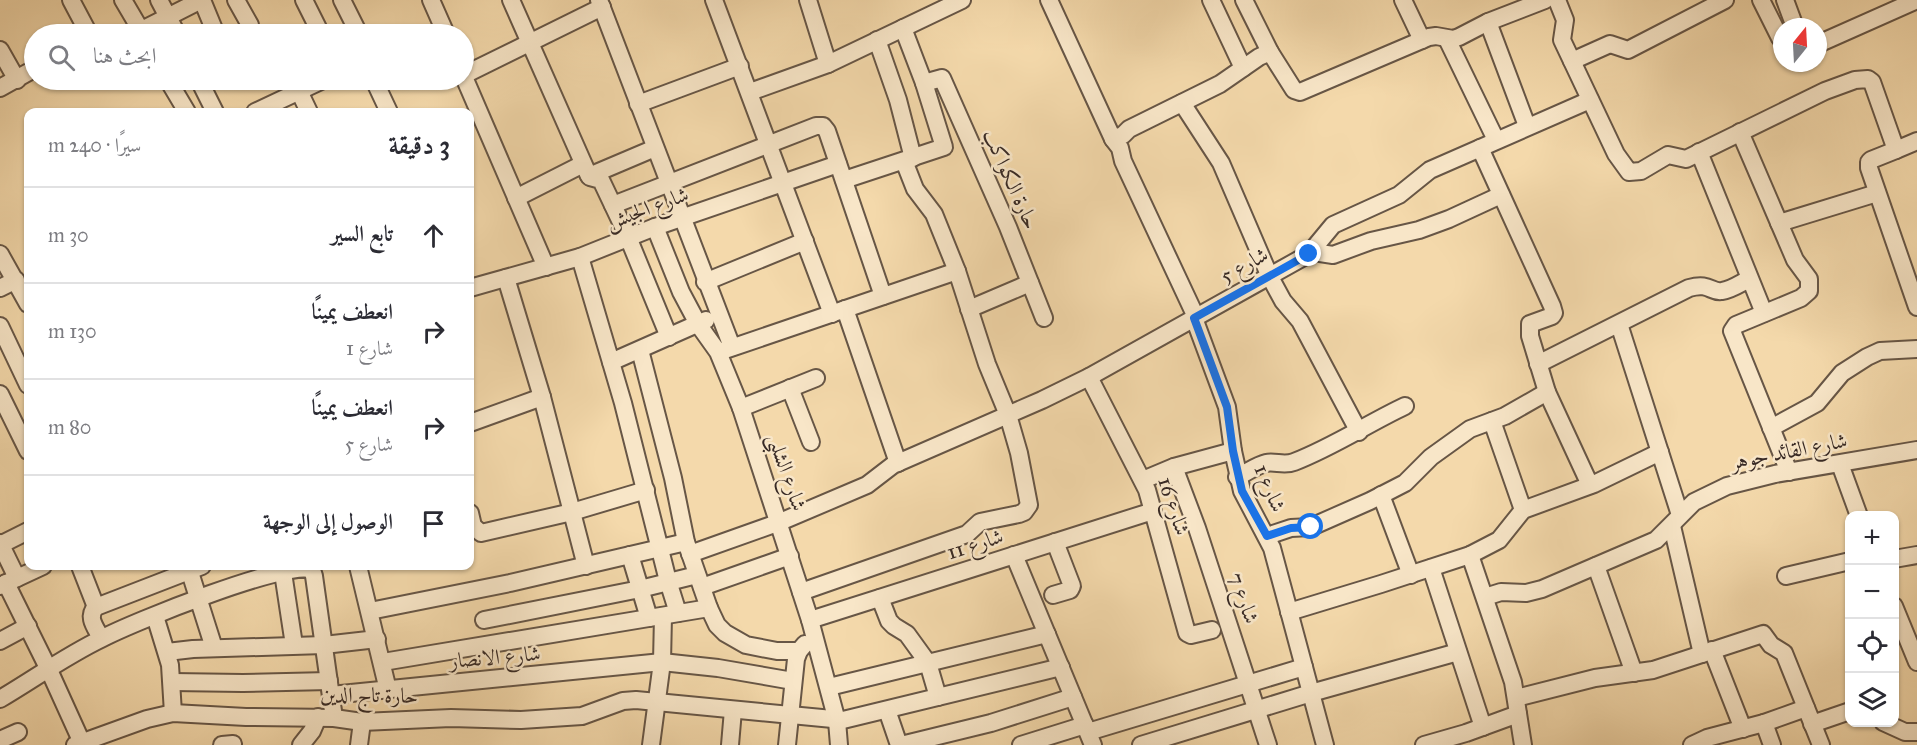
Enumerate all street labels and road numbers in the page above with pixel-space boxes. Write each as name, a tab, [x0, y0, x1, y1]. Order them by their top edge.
street label: حارة الكواكب	[976, 125, 1045, 233]
street label: شارع الجيش	[602, 181, 694, 240]
street label: شارع 5	[1216, 241, 1275, 293]
street label: شارع القائد جوهر	[1727, 427, 1850, 480]
street label: شارع الشلبى	[757, 430, 812, 516]
street label: شارع 1	[1244, 460, 1292, 518]
street label: شارع 16	[1148, 473, 1196, 540]
street label: شارع 11	[944, 523, 1008, 570]
street label: شارع 7	[1218, 569, 1265, 629]
street label: شارع الانصار	[446, 640, 542, 679]
street label: حارة تاج الدين	[320, 681, 418, 715]

